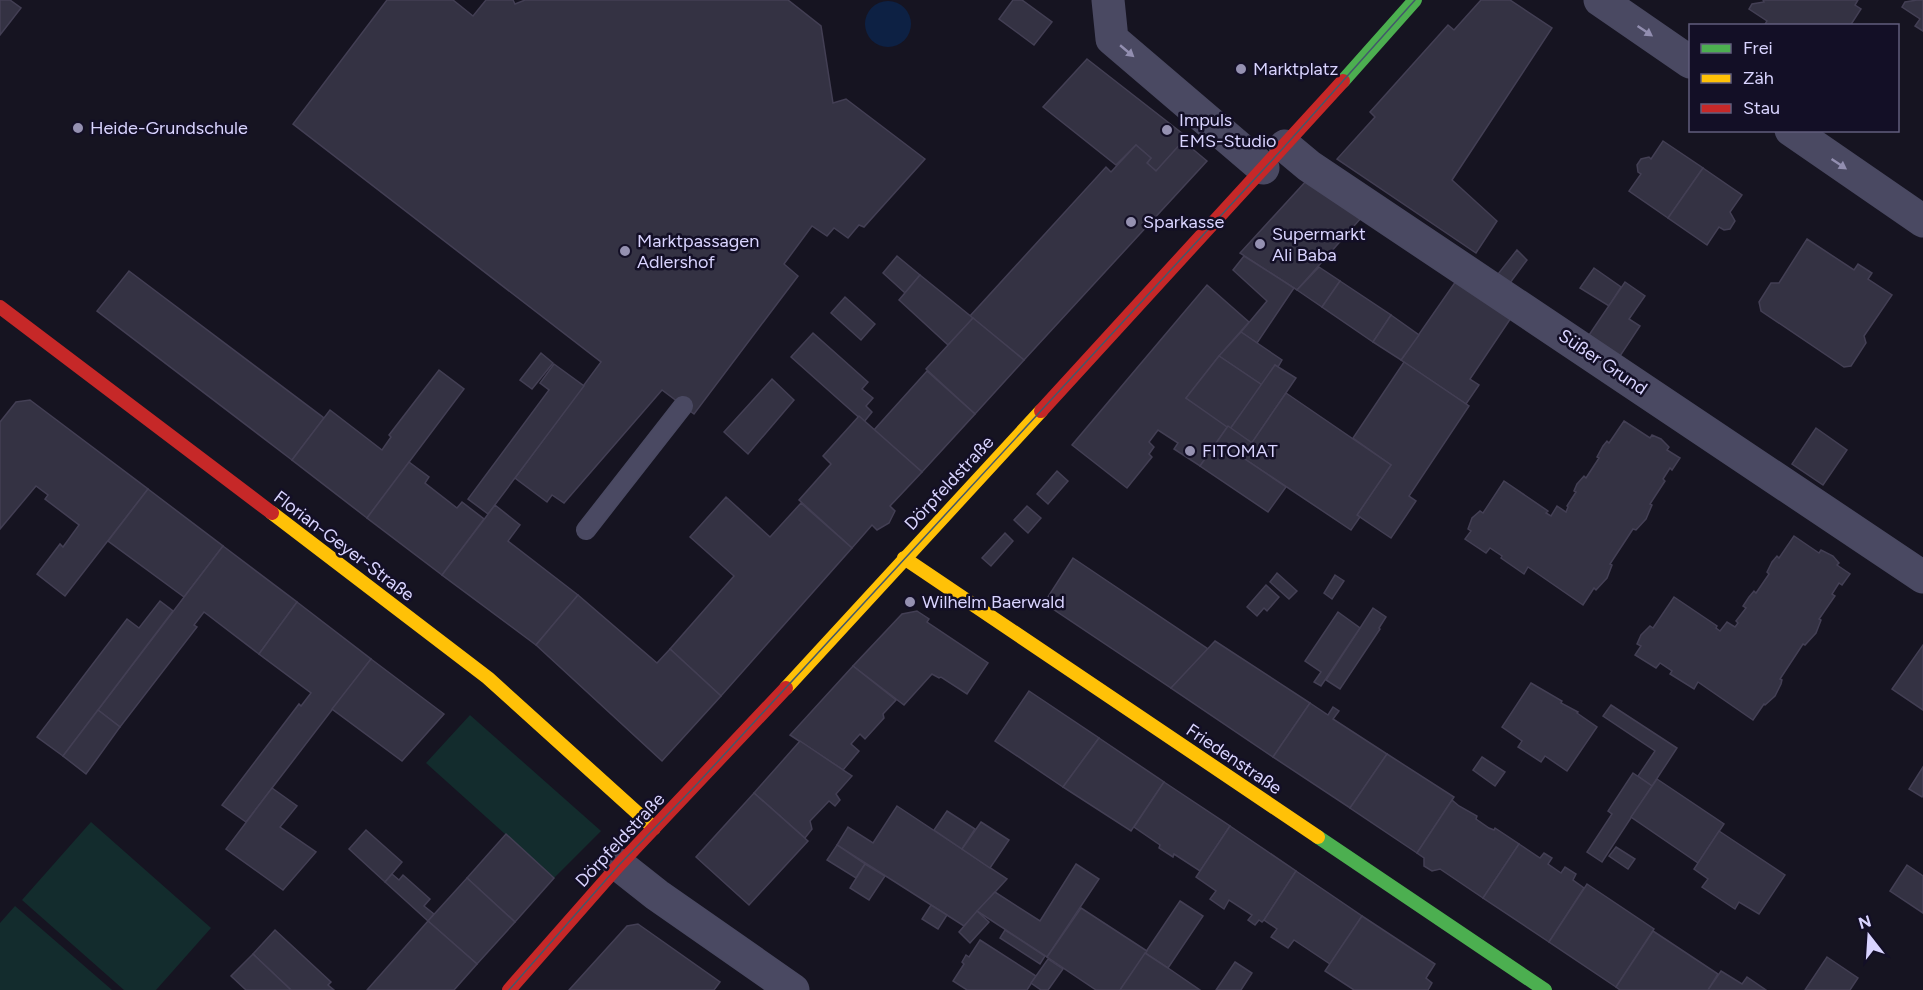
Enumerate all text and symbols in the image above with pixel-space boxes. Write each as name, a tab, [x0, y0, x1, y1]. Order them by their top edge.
legend	[1689, 24, 1899, 132]
one-way arrow	[1637, 25, 1653, 37]
text: Frei	[1743, 37, 1773, 59]
one-way arrow	[1119, 45, 1135, 58]
place label: Marktplatz	[1253, 58, 1339, 80]
marker: Marktplatz	[1234, 62, 1248, 76]
text: Zäh	[1743, 67, 1774, 89]
text: Stau	[1743, 97, 1780, 119]
place label: Impuls EMS-Studio	[1179, 109, 1277, 152]
place label: Heide-Grundschule	[90, 117, 248, 139]
marker: Heide-Grundschule	[71, 121, 85, 135]
marker: Impuls EMS-Studio	[1160, 123, 1174, 137]
one-way arrow	[1831, 158, 1847, 169]
place label: Sparkasse	[1143, 211, 1224, 233]
marker: Sparkasse	[1124, 215, 1138, 229]
place label: Supermarkt Ali Baba	[1272, 223, 1366, 266]
place label: Marktpassagen Adlershof	[637, 230, 759, 273]
marker: Supermarkt Ali Baba	[1253, 237, 1267, 251]
marker: Marktpassagen Adlershof	[618, 244, 632, 258]
street label: Süßer Grund	[1555, 324, 1651, 400]
street label: Dörpfeldstraße	[900, 431, 998, 535]
place label: FITOMAT	[1202, 440, 1278, 462]
marker: FITOMAT	[1183, 444, 1197, 458]
street label: Florian-Geyer-Straße	[269, 486, 419, 606]
place label: Wilhelm Baerwald	[922, 591, 1065, 613]
marker: Wilhelm Baerwald	[903, 595, 917, 609]
street label: Friedenstraße	[1182, 719, 1286, 799]
street label: Dörpfeldstraße	[571, 788, 669, 892]
north arrow	[1839, 906, 1899, 966]
text: N	[1856, 911, 1873, 933]

